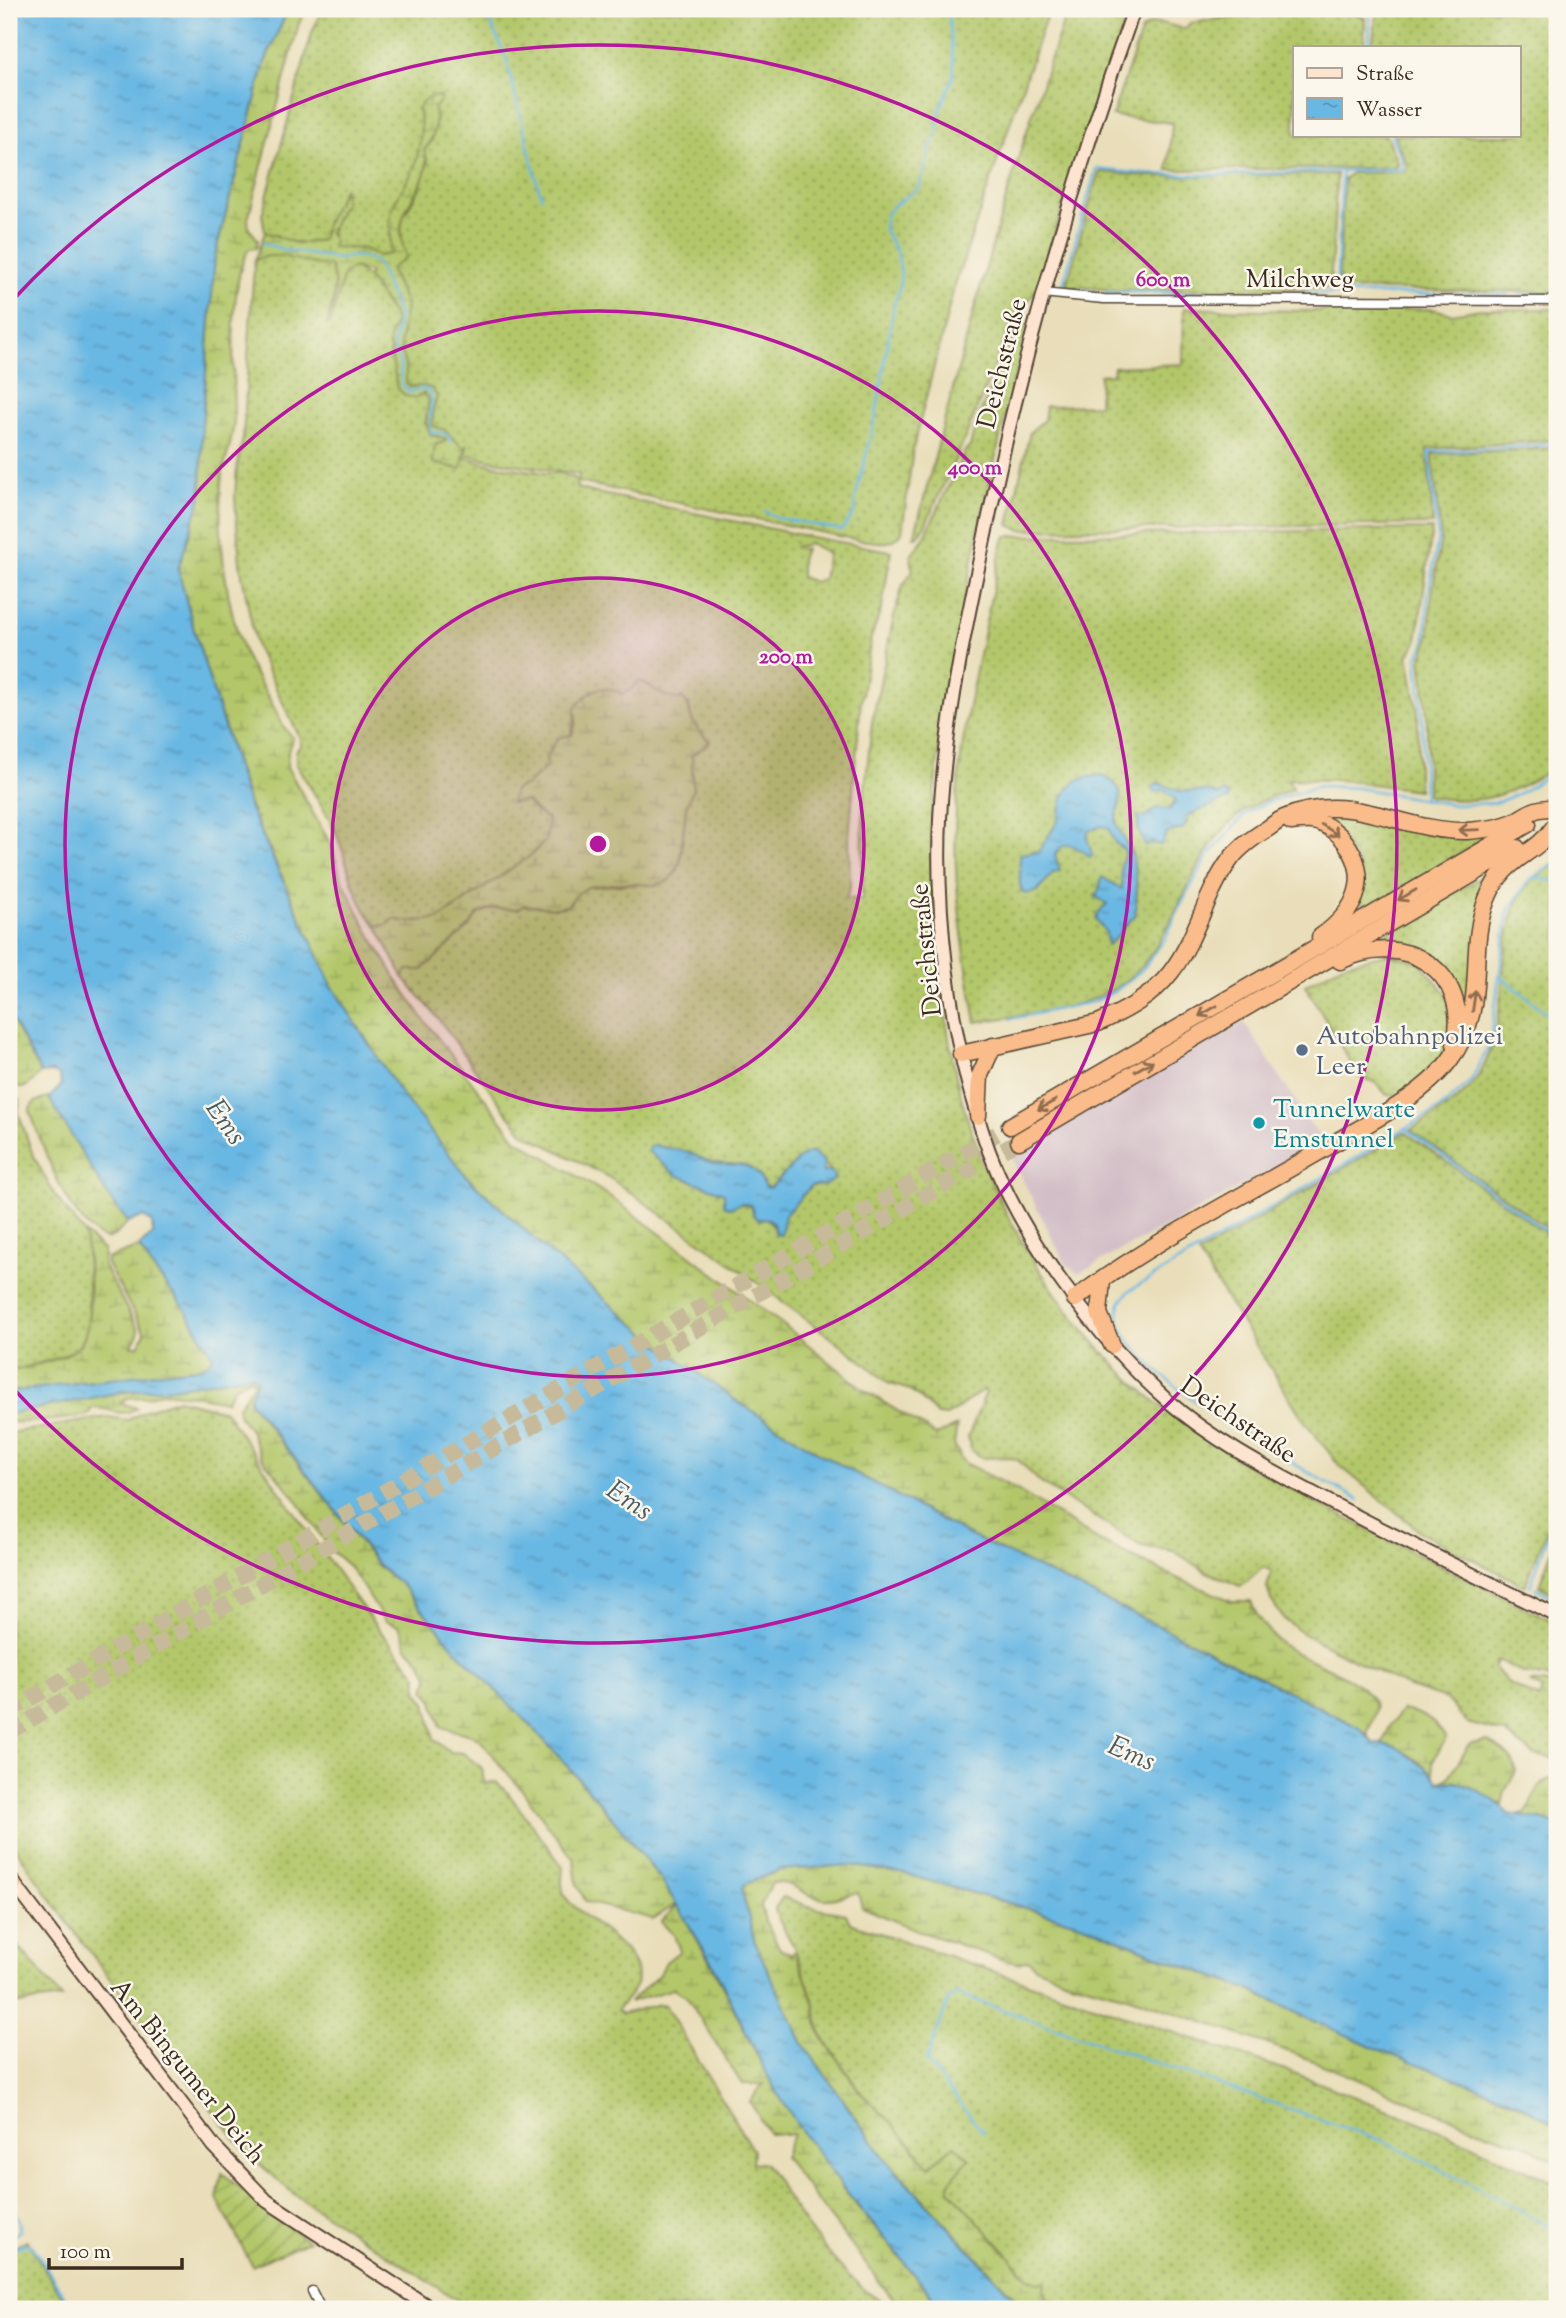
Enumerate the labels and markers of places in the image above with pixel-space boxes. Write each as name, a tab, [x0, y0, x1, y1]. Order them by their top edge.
centre of rings	[586, 832, 610, 856]
place label: Autobahnpolizei Leer	[1316, 1019, 1503, 1086]
marker: Autobahnpolizei Leer	[1294, 1042, 1310, 1058]
place label: Tunnelwarte Emstunnel	[1273, 1092, 1415, 1159]
marker: Tunnelwarte Emstunnel	[1251, 1115, 1267, 1131]

